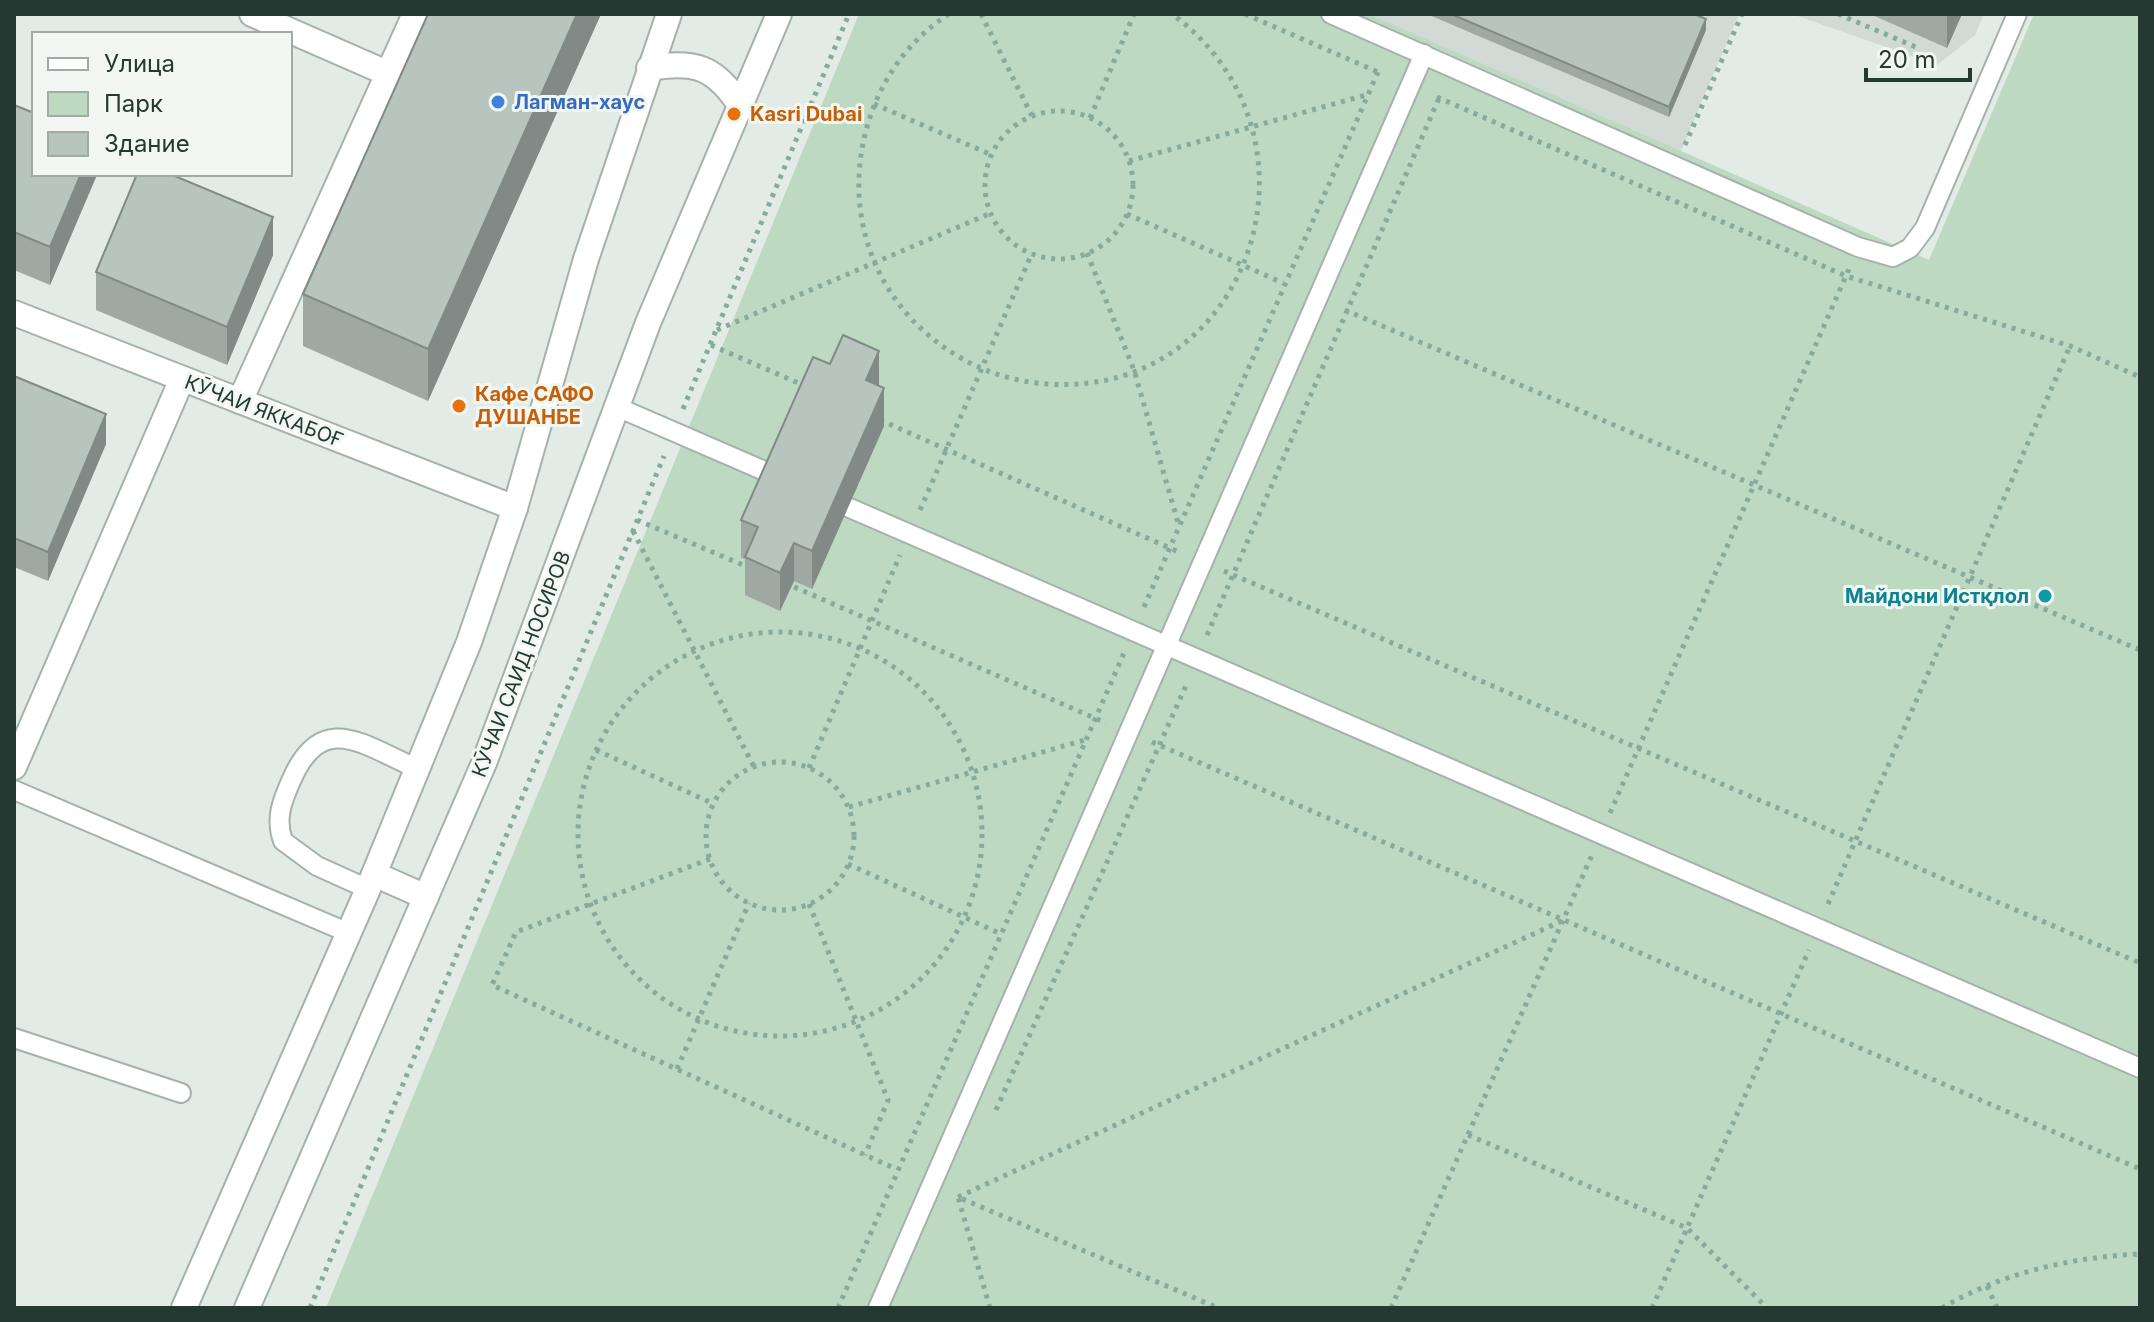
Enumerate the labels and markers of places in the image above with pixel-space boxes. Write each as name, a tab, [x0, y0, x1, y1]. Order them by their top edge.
place label: Лагман-хаус	[514, 90, 645, 114]
marker: Лагман-хаус	[489, 93, 507, 111]
place label: Kasri Dubai	[750, 102, 862, 126]
marker: Kasri Dubai	[725, 105, 743, 123]
place label: Кафе САФО ДУШАНБЕ	[475, 382, 594, 429]
marker: Кафе САФО ДУШАНБЕ	[450, 397, 468, 415]
place label: Майдони Истқлол	[1845, 584, 2029, 608]
marker: Майдони Истқлол	[2036, 587, 2054, 605]

